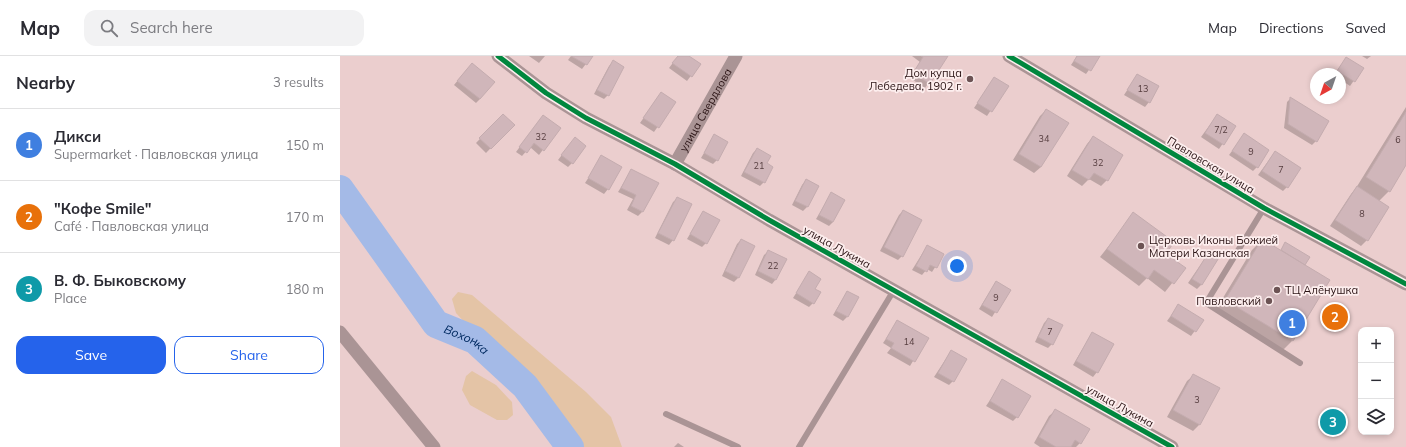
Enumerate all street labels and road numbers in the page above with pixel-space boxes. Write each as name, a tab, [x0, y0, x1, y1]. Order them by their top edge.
street label: улица Свердлова	[676, 66, 735, 154]
street label: Павловская улица	[1165, 133, 1257, 197]
street label: улица Лукина	[801, 223, 873, 271]
street label: улица Лукина	[1084, 382, 1156, 430]

